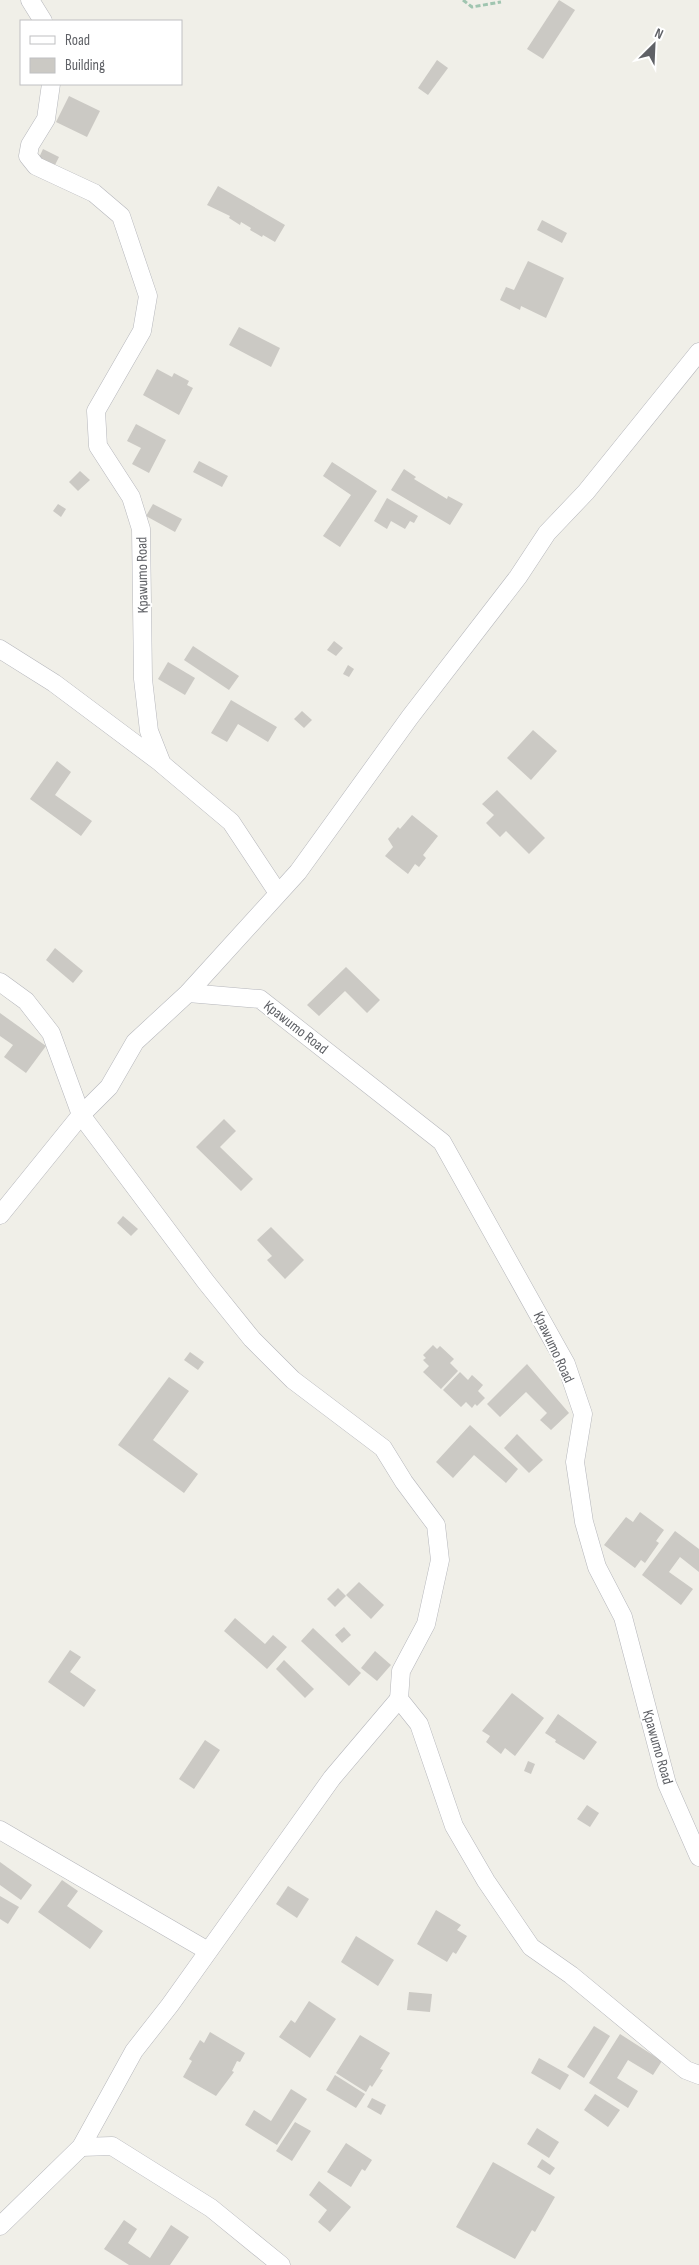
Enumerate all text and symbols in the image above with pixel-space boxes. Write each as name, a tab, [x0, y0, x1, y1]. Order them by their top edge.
legend	[20, 20, 182, 85]
north arrow	[629, 20, 679, 70]
text: N	[652, 24, 666, 43]
text: Road	[65, 31, 90, 50]
text: Building	[65, 56, 105, 75]
street label: Kpawumo Road	[132, 537, 153, 613]
street label: Kpawumo Road	[260, 996, 332, 1058]
street label: Kpawumo Road	[529, 1309, 578, 1386]
street label: Kpawumo Road	[638, 1708, 677, 1787]

